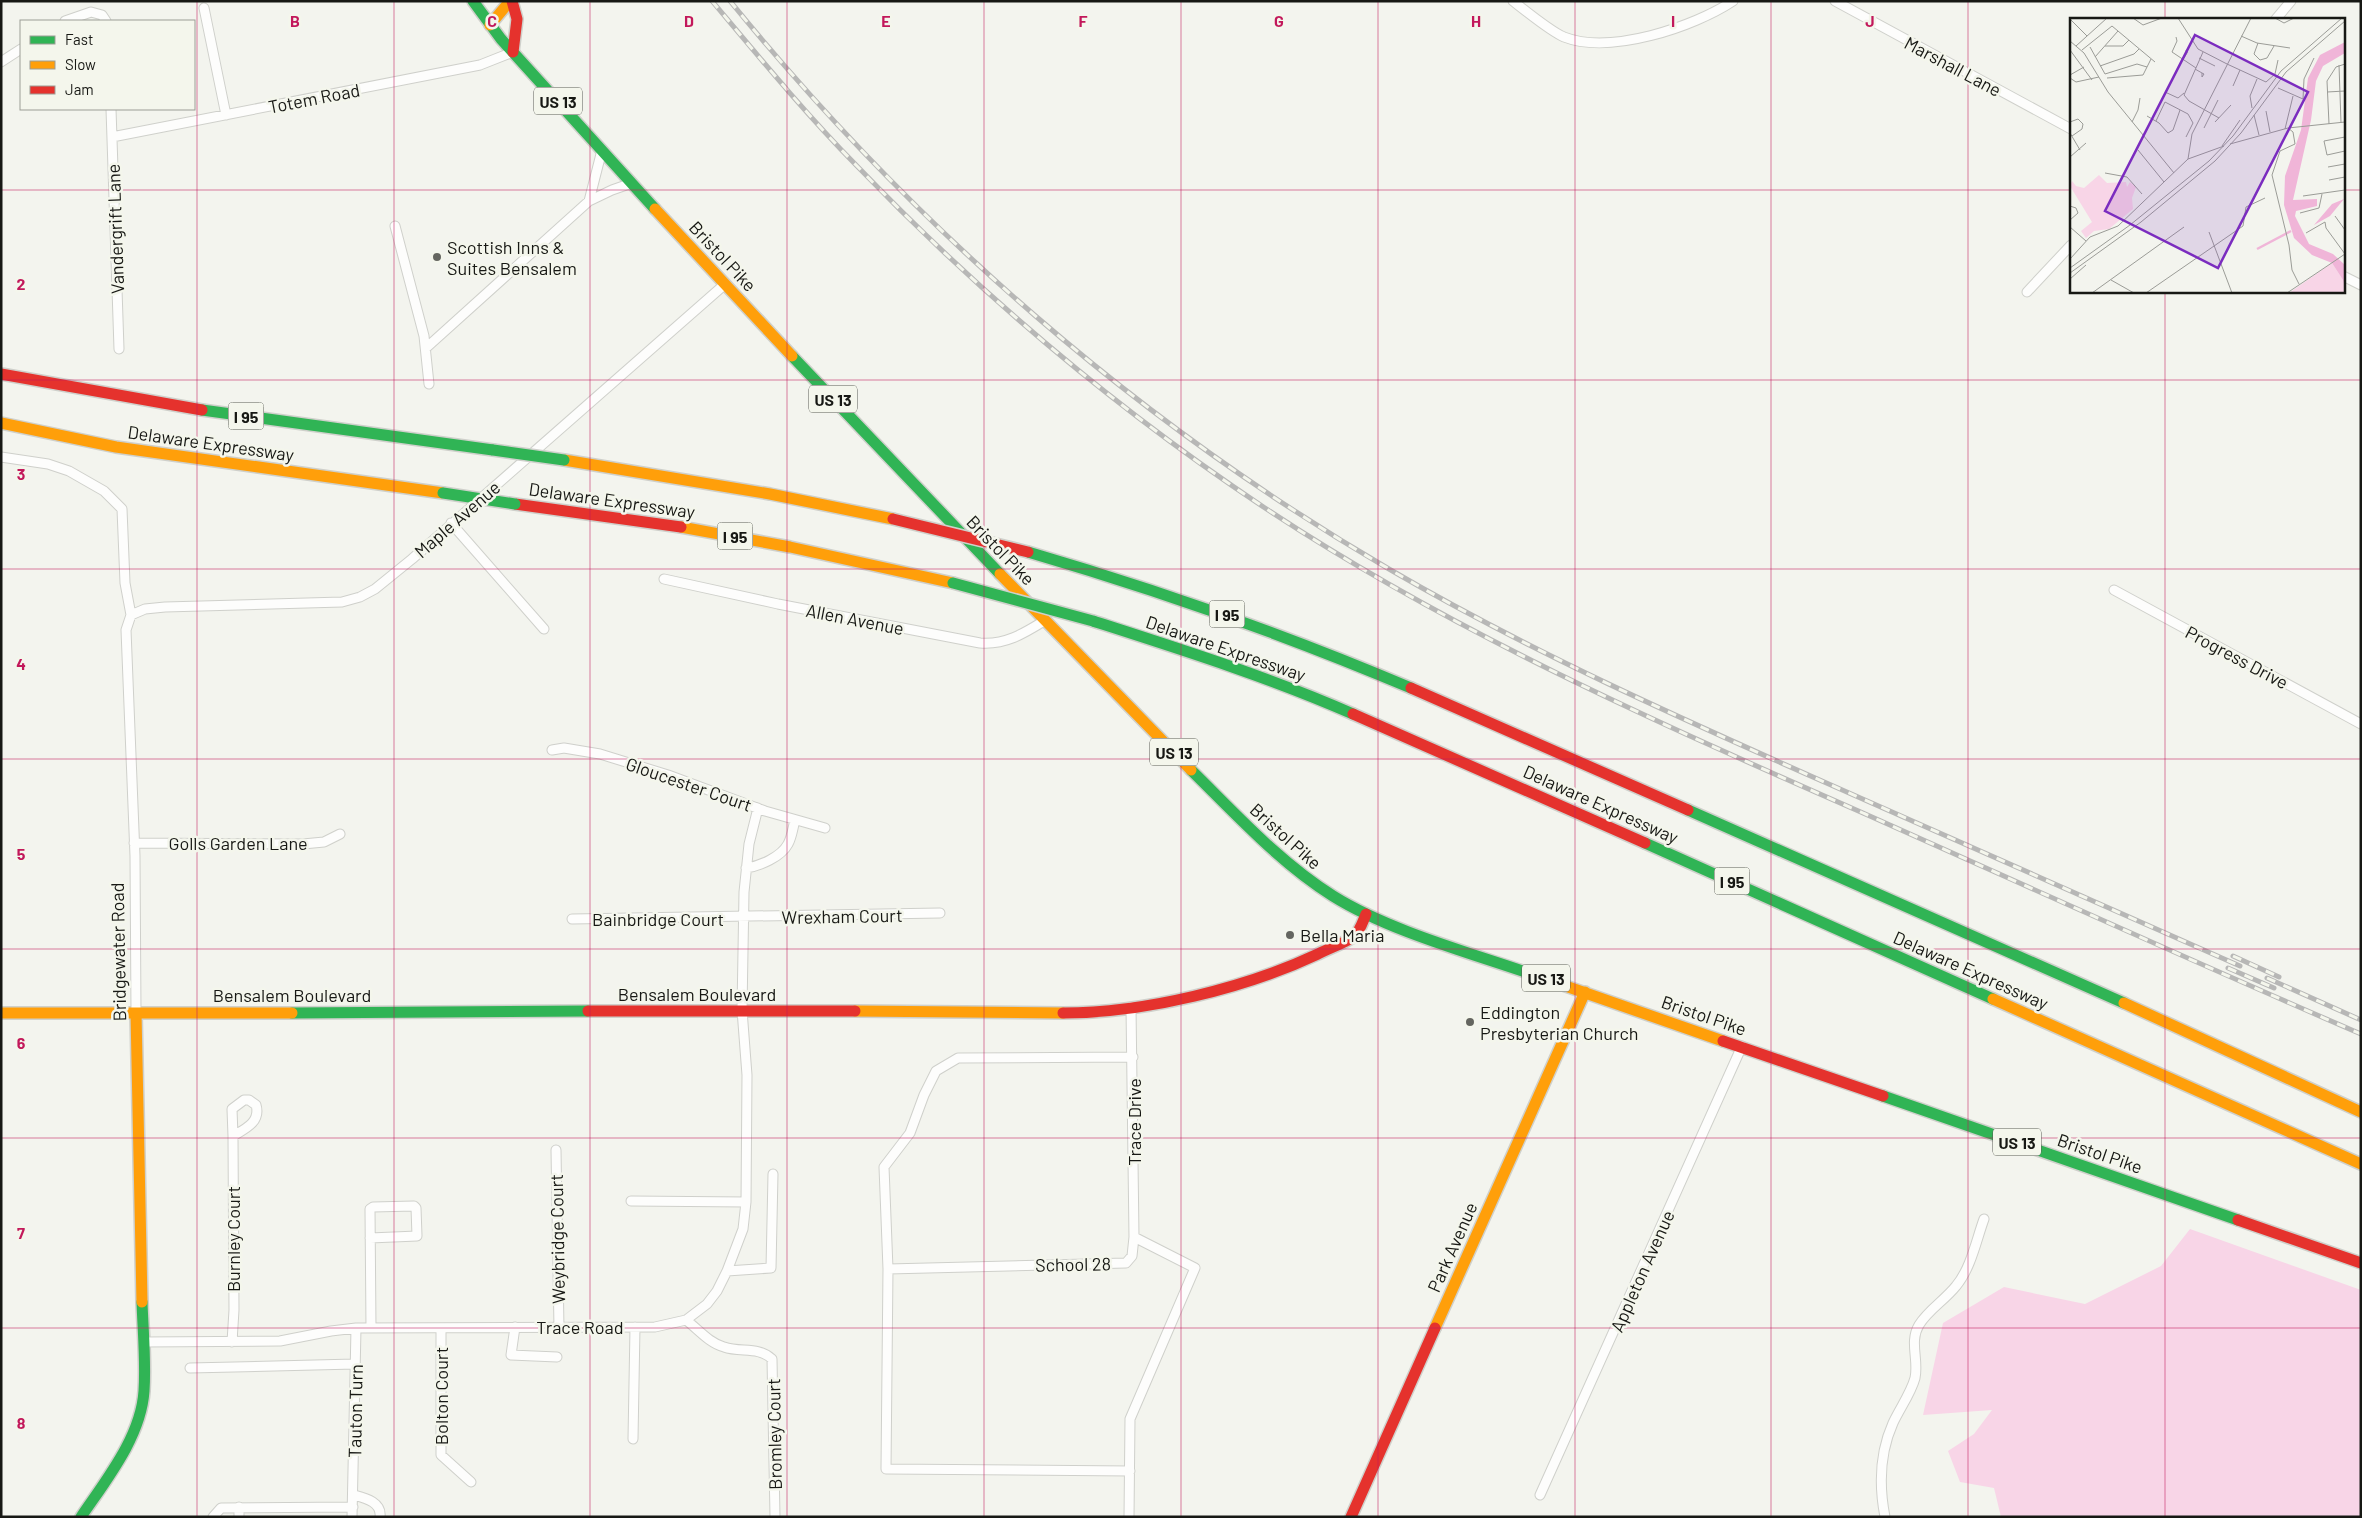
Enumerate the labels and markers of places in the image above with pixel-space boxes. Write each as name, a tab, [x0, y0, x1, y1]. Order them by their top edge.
place label: Scottish Inns & Suites Bensalem	[447, 236, 577, 279]
marker: Scottish Inns & Suites Bensalem	[431, 251, 443, 263]
place label: Bella Maria	[1300, 924, 1384, 946]
marker: Bella Maria	[1284, 929, 1296, 941]
place label: Eddington Presbyterian Church	[1480, 1001, 1639, 1044]
marker: Eddington Presbyterian Church	[1464, 1016, 1476, 1028]

